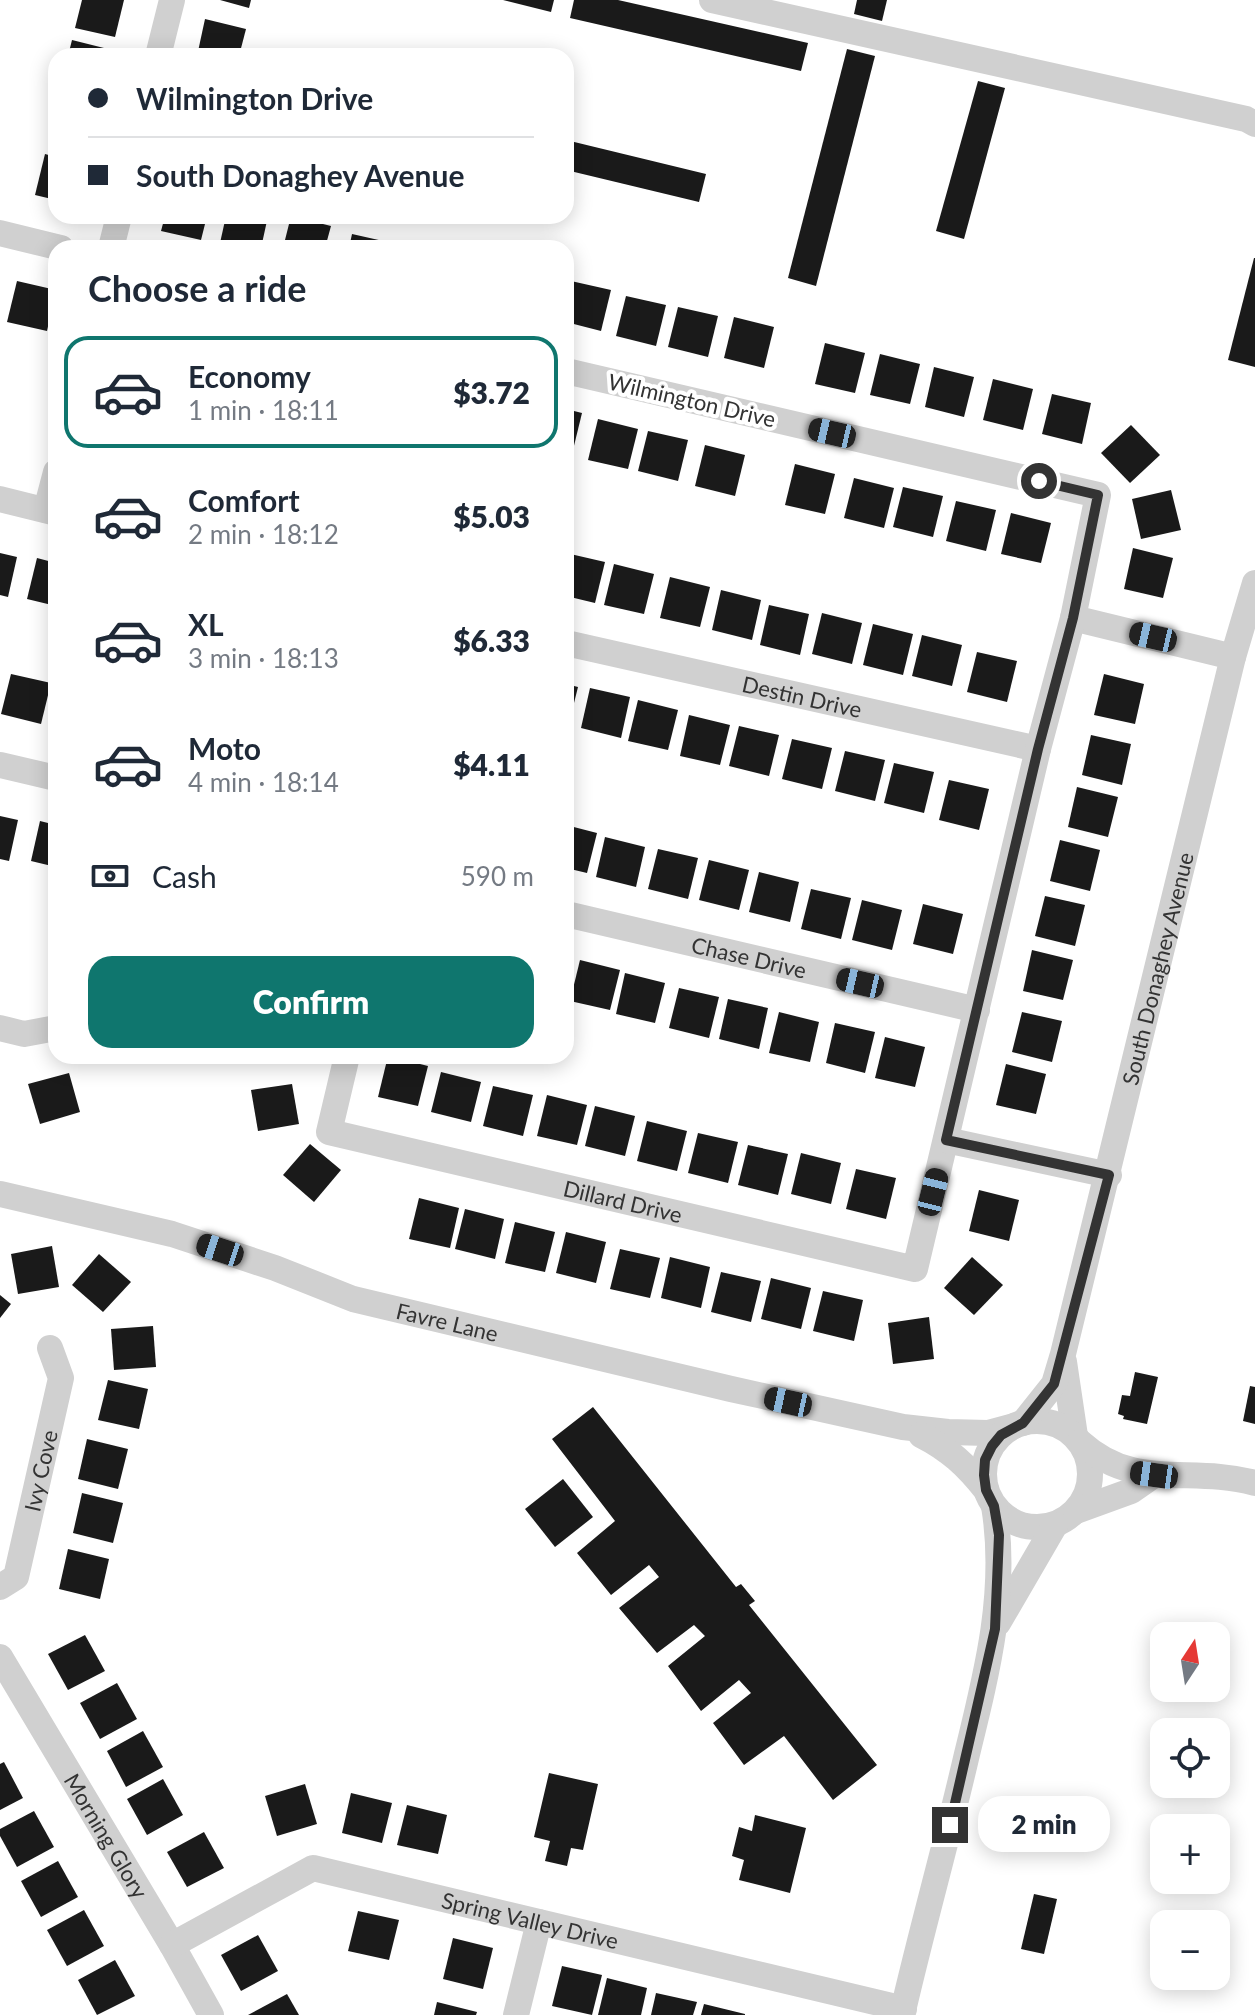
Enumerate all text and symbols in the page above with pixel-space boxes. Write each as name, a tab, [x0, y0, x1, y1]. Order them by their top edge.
text: Wilmington Drive	[136, 80, 373, 116]
text: South Donaghey Avenue	[136, 157, 464, 193]
text: Choose a ride	[88, 266, 307, 310]
icon: car	[92, 356, 164, 428]
text: Economy	[188, 358, 311, 394]
street label: Wilmington Drive	[606, 368, 778, 432]
text: $3.72	[453, 374, 530, 410]
text: 1 min · 18:11	[188, 394, 339, 426]
car	[806, 416, 858, 450]
route start	[1021, 463, 1057, 499]
icon: car	[92, 480, 164, 552]
text: Comfort	[188, 482, 300, 518]
text: $5.03	[453, 498, 530, 534]
text: 2 min · 18:12	[188, 518, 339, 550]
icon: car	[92, 604, 164, 676]
text: XL	[188, 606, 224, 642]
car	[1127, 620, 1179, 654]
text: $6.33	[453, 622, 530, 658]
text: 3 min · 18:13	[188, 642, 339, 674]
street label: Destin Drive	[740, 670, 864, 723]
icon: car	[92, 728, 164, 800]
text: Moto	[188, 730, 261, 766]
text: $4.11	[453, 746, 530, 782]
text: 4 min · 18:14	[188, 766, 339, 798]
street label: South Donaghey Avenue	[1116, 849, 1198, 1087]
icon: cash	[88, 854, 132, 898]
text: Cash	[152, 858, 217, 894]
text: 590 m	[461, 860, 534, 892]
street label: Chase Drive	[689, 930, 809, 983]
button: Confirm	[88, 956, 534, 1048]
car	[834, 966, 886, 1000]
car	[916, 1166, 950, 1218]
street label: Dillard Drive	[561, 1174, 685, 1228]
car	[193, 1231, 247, 1269]
street label: Favre Lane	[394, 1296, 501, 1347]
car	[762, 1385, 814, 1419]
street label: Ivy Cove	[18, 1427, 62, 1514]
car	[1129, 1460, 1179, 1490]
north arrow	[1150, 1622, 1230, 1702]
map controls	[1150, 1622, 1230, 1990]
button: locate	[1150, 1718, 1230, 1798]
street label: Morning Glory	[59, 1768, 155, 1903]
callout: 2 min	[978, 1797, 1110, 1853]
route end	[932, 1807, 968, 1843]
text: 2 min	[1012, 1808, 1076, 1840]
button: +	[1150, 1814, 1230, 1894]
street label: Spring Valley Drive	[439, 1886, 621, 1954]
button: −	[1150, 1910, 1230, 1990]

